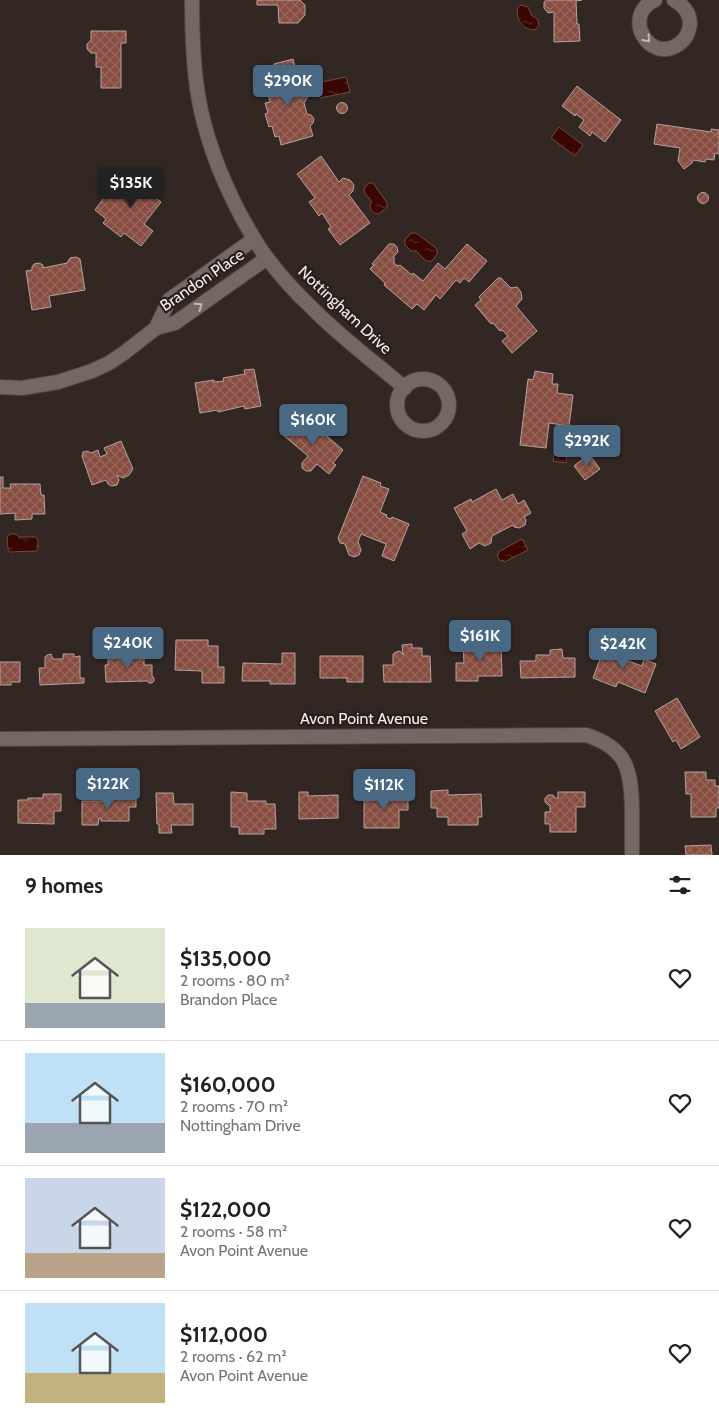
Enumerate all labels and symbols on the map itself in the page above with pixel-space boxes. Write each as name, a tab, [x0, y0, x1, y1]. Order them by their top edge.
one-way arrow	[641, 34, 650, 43]
pin: $290K	[253, 64, 323, 107]
pin: $135K	[96, 166, 166, 209]
street label: Brandon Place	[156, 245, 248, 315]
street label: Nottingham Drive	[294, 262, 396, 358]
one-way arrow	[193, 303, 203, 312]
pin: $160K	[278, 404, 348, 446]
pin: $292K	[552, 424, 622, 467]
pin: $161K	[445, 620, 515, 662]
pin: $240K	[93, 626, 163, 669]
pin: $242K	[588, 628, 658, 670]
street label: Avon Point Avenue	[300, 709, 428, 728]
pin: $122K	[73, 768, 143, 810]
pin: $112K	[349, 768, 419, 811]

